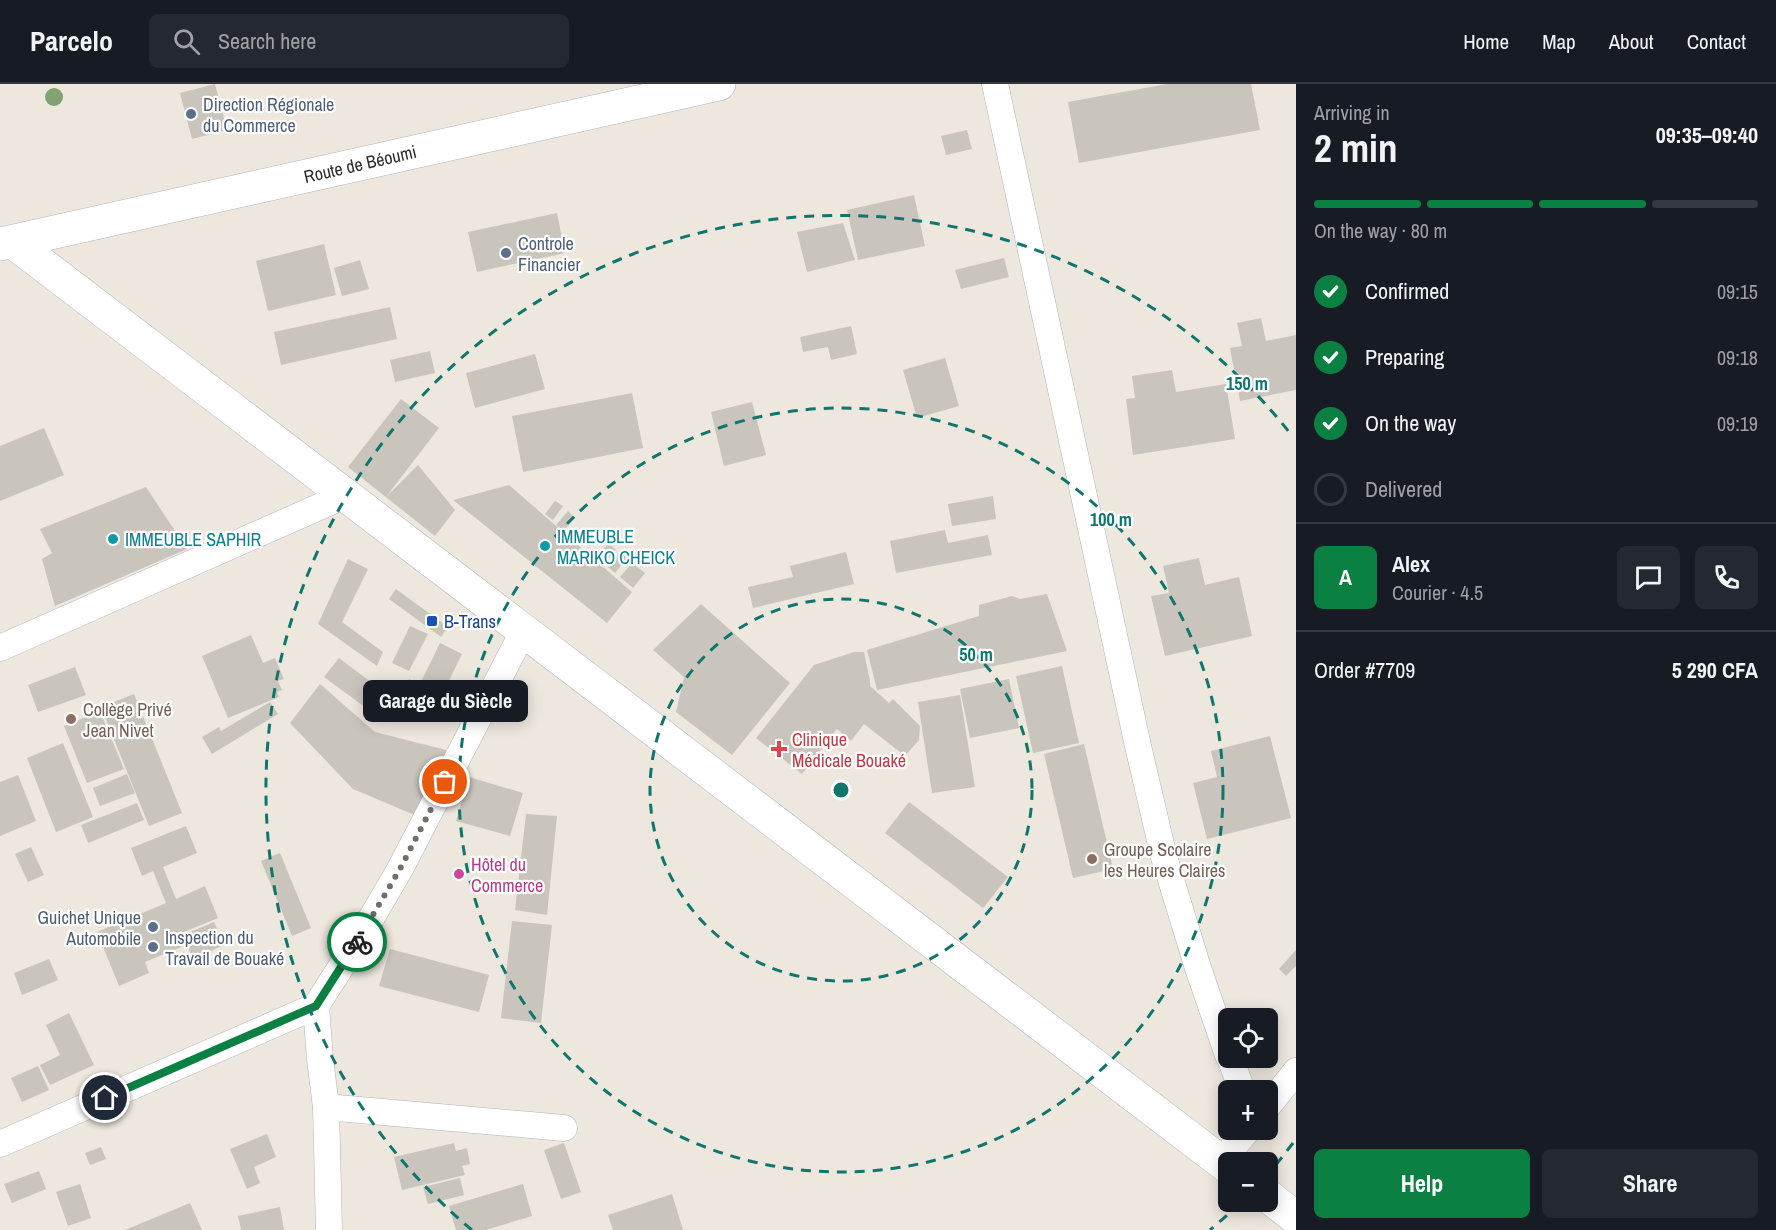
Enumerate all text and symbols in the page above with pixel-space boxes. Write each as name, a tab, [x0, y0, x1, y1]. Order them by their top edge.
search box	[149, 14, 569, 68]
text: Parcelo	[30, 22, 113, 60]
icon: search	[170, 25, 203, 58]
text: Search here	[218, 26, 316, 56]
text: Home	[1463, 27, 1509, 56]
text: Map	[1542, 27, 1576, 56]
text: About	[1609, 27, 1654, 56]
text: Contact	[1687, 27, 1746, 56]
place label: Direction Régionale du Commerce	[203, 92, 334, 138]
text: Arriving in	[1314, 99, 1390, 126]
marker: Direction Régionale du Commerce	[184, 107, 198, 121]
text: 09:35–09:40	[1656, 120, 1758, 150]
text: 2 min	[1314, 122, 1398, 174]
street label: Route de Béoumi	[301, 139, 419, 189]
text: On the way · 80 m	[1314, 217, 1447, 244]
place label: Controle Financier	[518, 231, 580, 277]
marker: Controle Financier	[499, 246, 513, 260]
icon: check	[1314, 275, 1347, 308]
text: Confirmed	[1365, 276, 1449, 306]
text: 09:15	[1717, 278, 1758, 305]
icon: check	[1314, 341, 1347, 374]
text: Preparing	[1365, 342, 1444, 372]
text: 09:18	[1717, 344, 1758, 371]
text: 150 m	[1226, 371, 1268, 396]
icon: check	[1314, 407, 1347, 440]
text: On the way	[1365, 408, 1456, 438]
text: 09:19	[1717, 410, 1758, 437]
text: Delivered	[1365, 474, 1442, 504]
text: 100 m	[1090, 507, 1132, 532]
place label: IMMEUBLE MARIKO CHEICK	[557, 524, 675, 570]
place label: IMMEUBLE SAPHIR	[125, 527, 261, 552]
marker: IMMEUBLE SAPHIR	[106, 532, 120, 546]
marker: IMMEUBLE MARIKO CHEICK	[538, 539, 552, 553]
button: chat	[1617, 546, 1680, 609]
button: phone	[1695, 546, 1758, 609]
text: Alex	[1392, 549, 1430, 579]
text: A	[1339, 562, 1352, 592]
text: Courier · 4.5	[1392, 579, 1483, 606]
place label: B-Trans	[444, 609, 496, 634]
marker: B-Trans	[425, 614, 439, 628]
text: 50 m	[959, 642, 993, 667]
text: Order #7709	[1314, 655, 1415, 685]
text: 5 290 CFA	[1672, 655, 1758, 685]
callout: Garage du Siècle	[362, 680, 528, 722]
text: Garage du Siècle	[379, 687, 512, 714]
place label: Collège Privé Jean Nivet	[83, 697, 172, 743]
marker: Collège Privé Jean Nivet	[64, 712, 78, 726]
place label: Clinique Médicale Bouaké	[792, 727, 906, 773]
marker: Clinique Médicale Bouaké	[770, 740, 788, 758]
pin	[419, 756, 470, 807]
icon: bag	[428, 765, 461, 798]
centre of rings	[831, 780, 851, 800]
place label: Groupe Scolaire les Heures Claires	[1104, 837, 1225, 883]
place label: Hôtel du Commerce	[471, 852, 543, 898]
marker: Groupe Scolaire les Heures Claires	[1085, 852, 1099, 866]
marker: Hôtel du Commerce	[452, 867, 466, 881]
place label: Guichet Unique Automobile	[38, 905, 141, 951]
courier	[327, 912, 387, 972]
marker: Guichet Unique Automobile	[146, 920, 160, 934]
place label: Inspection du Travail de Bouaké	[165, 925, 284, 971]
icon: bike	[341, 926, 374, 959]
marker: Inspection du Travail de Bouaké	[146, 940, 160, 954]
map controls	[1218, 1008, 1278, 1212]
button: locate	[1218, 1008, 1278, 1068]
pin	[79, 1072, 130, 1123]
button: +	[1218, 1080, 1278, 1140]
icon: home	[88, 1081, 121, 1114]
button: Help	[1314, 1149, 1530, 1218]
button: Share	[1542, 1149, 1758, 1218]
button: −	[1218, 1152, 1278, 1212]

